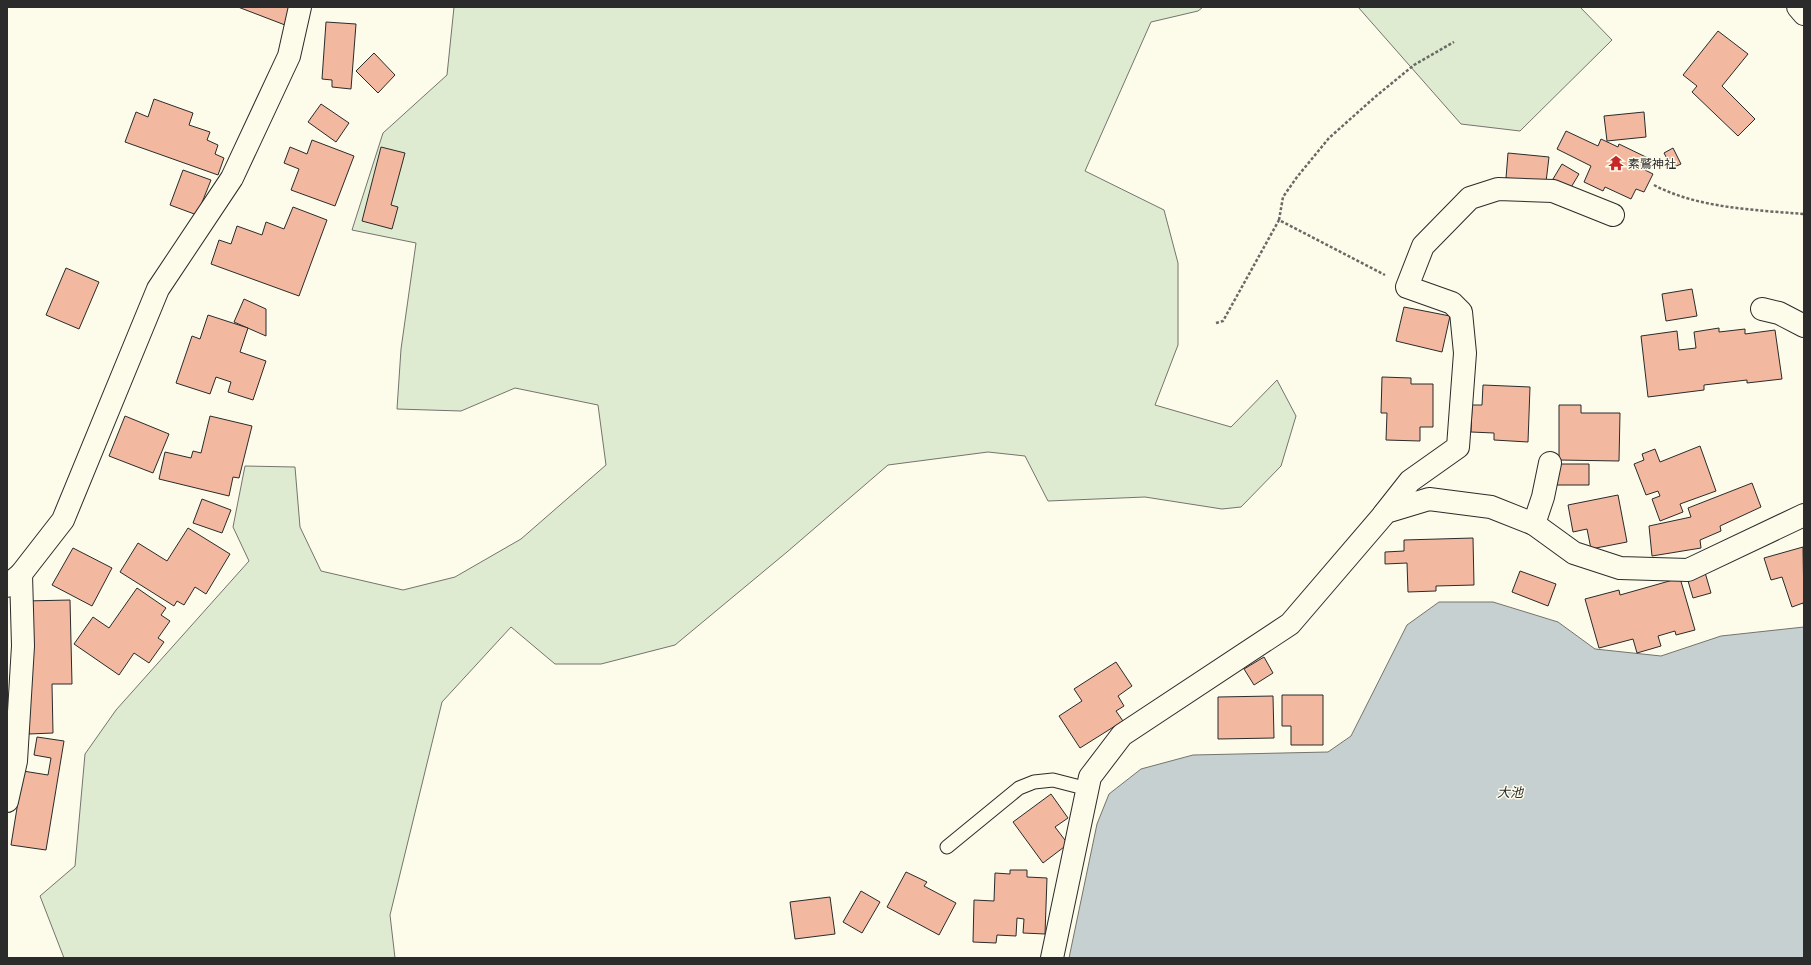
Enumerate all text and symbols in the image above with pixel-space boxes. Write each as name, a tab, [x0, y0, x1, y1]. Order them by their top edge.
temple icon: 素鷲神社	[1607, 154, 1625, 172]
place label: 素鷲神社	[1628, 156, 1676, 171]
water label: 大池	[1497, 784, 1525, 801]

